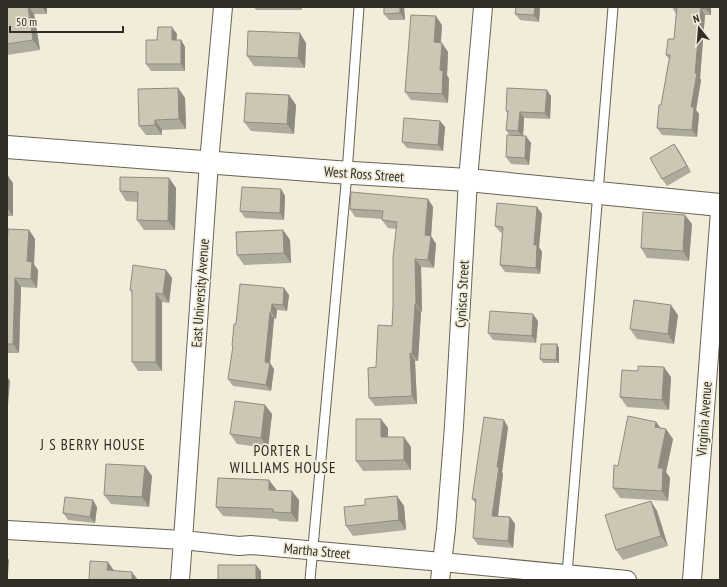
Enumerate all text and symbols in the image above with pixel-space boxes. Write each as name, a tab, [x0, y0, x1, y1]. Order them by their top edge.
scale bar	[10, 8, 123, 34]
north arrow	[679, 8, 719, 48]
text: N	[691, 11, 701, 26]
text: 50 m	[16, 14, 37, 29]
street label: West Ross Street	[324, 162, 405, 186]
street label: East University Avenue	[187, 238, 213, 348]
street label: Cynisca Street	[451, 260, 473, 328]
street label: Virginia Avenue	[692, 381, 716, 458]
district label: J S BERRY HOUSE	[39, 435, 146, 454]
district label: PORTER L WILLIAMS HOUSE	[230, 441, 336, 477]
street label: Martha Street	[283, 539, 351, 563]

